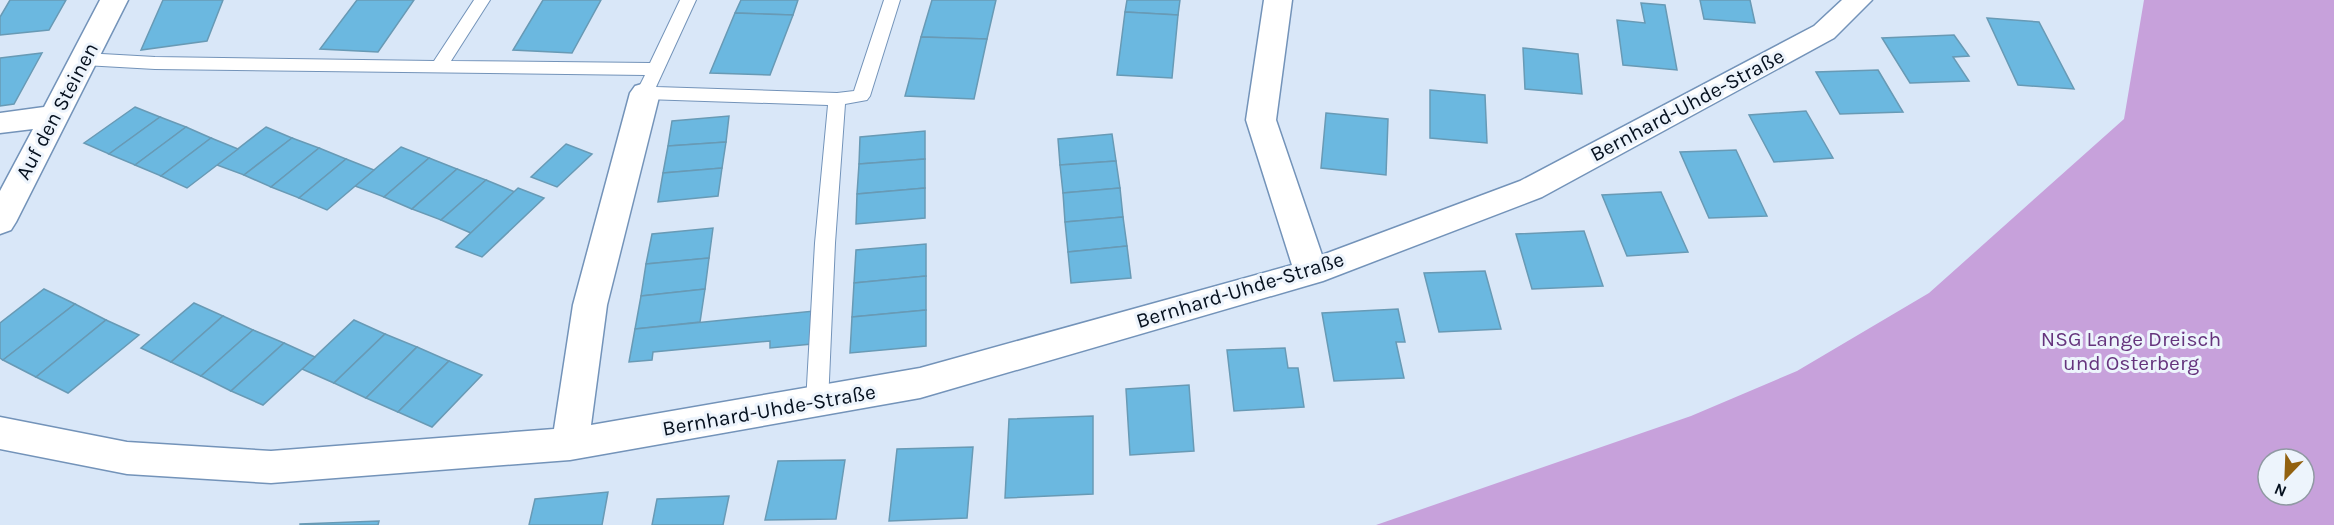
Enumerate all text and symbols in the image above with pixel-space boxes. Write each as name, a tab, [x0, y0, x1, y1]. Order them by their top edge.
street label: Auf den Steinen	[11, 38, 103, 184]
street label: Bernhard-Uhde-Straße	[1586, 44, 1788, 166]
street label: Bernhard-Uhde-Straße	[1133, 247, 1347, 333]
park label: NSG Lange Dreisch und Osterberg	[2041, 327, 2221, 375]
street label: Bernhard-Uhde-Straße	[661, 379, 877, 441]
north arrow	[2256, 447, 2316, 507]
text: N	[2271, 479, 2289, 501]

